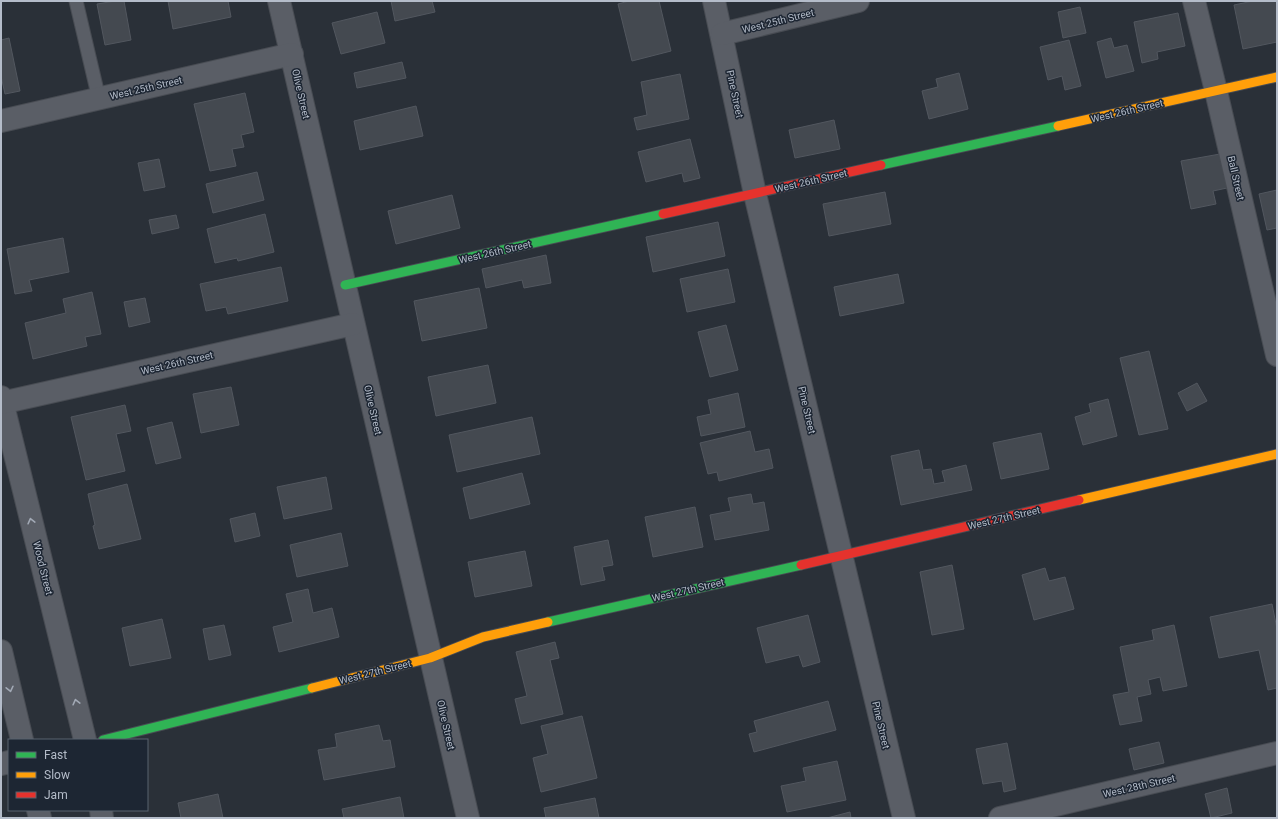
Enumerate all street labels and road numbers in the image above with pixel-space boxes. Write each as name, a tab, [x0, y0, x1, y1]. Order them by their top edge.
street label: West 25th Street	[741, 7, 815, 35]
street label: Olive Street	[290, 68, 312, 120]
street label: Pine Street	[725, 69, 745, 119]
street label: West 25th Street	[109, 74, 183, 102]
street label: West 26th Street	[1090, 97, 1164, 125]
street label: Ball Street	[1226, 155, 1246, 201]
street label: West 26th Street	[774, 167, 848, 195]
street label: West 26th Street	[458, 238, 532, 266]
street label: West 26th Street	[140, 349, 214, 377]
street label: Olive Street	[362, 384, 384, 436]
street label: Pine Street	[796, 385, 818, 435]
street label: West 27th Street	[967, 504, 1041, 532]
street label: Wood Street	[31, 540, 55, 596]
street label: West 27th Street	[651, 576, 725, 604]
street label: West 27th Street	[338, 658, 412, 686]
street label: Olive Street	[435, 699, 457, 751]
street label: Pine Street	[870, 700, 892, 750]
street label: West 28th Street	[1102, 772, 1176, 800]

